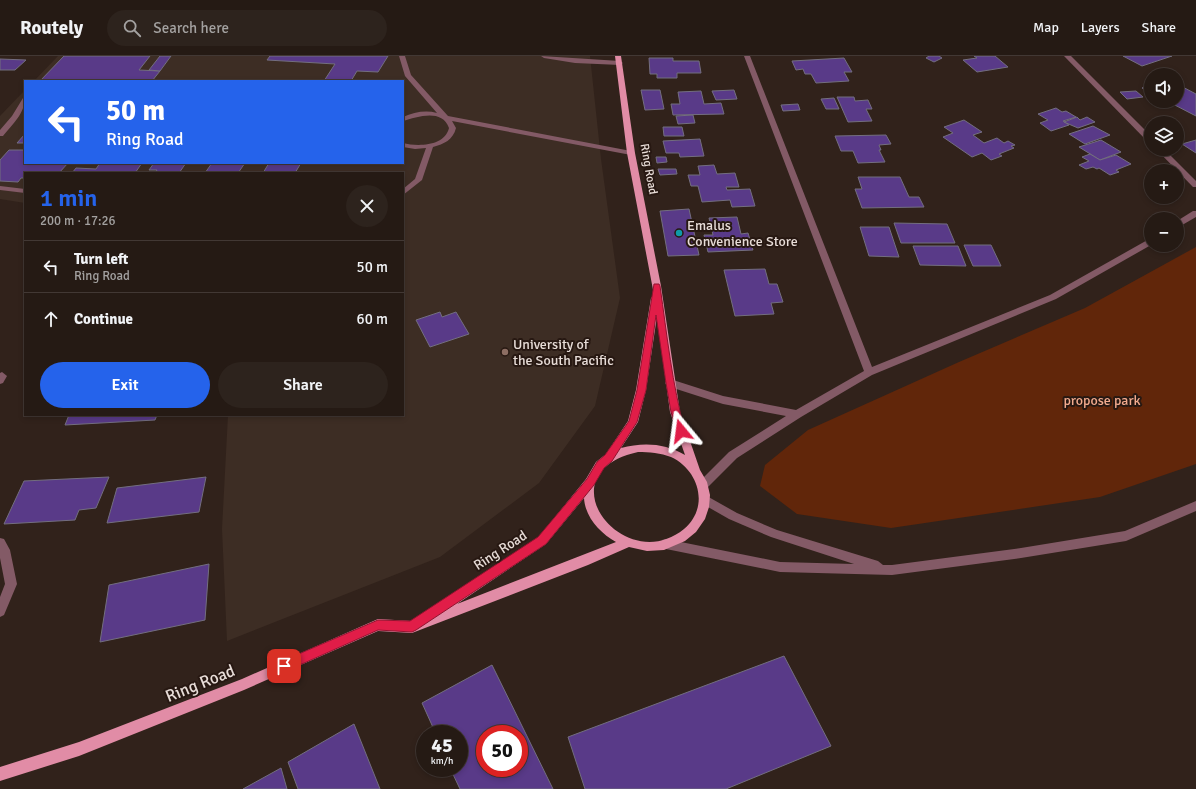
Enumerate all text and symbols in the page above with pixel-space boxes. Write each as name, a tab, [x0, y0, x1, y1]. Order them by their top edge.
search box	[107, 10, 387, 46]
text: Routely	[20, 16, 83, 40]
icon: search	[121, 17, 143, 39]
text: Search here	[153, 19, 229, 37]
text: Map	[1033, 19, 1059, 36]
text: Layers	[1081, 19, 1120, 36]
text: Share	[1142, 19, 1176, 36]
map controls	[1144, 68, 1184, 252]
button: sound	[1144, 68, 1184, 108]
text: 50 m	[106, 94, 165, 128]
icon: left	[40, 96, 92, 148]
button: layers	[1144, 116, 1184, 156]
text: Ring Road	[106, 128, 184, 150]
street label: Ring Road	[637, 142, 660, 196]
button: +	[1144, 164, 1184, 204]
text: 1 min	[40, 183, 97, 213]
button: close	[346, 185, 388, 227]
button: −	[1144, 212, 1184, 252]
text: 200 m · 17:26	[40, 213, 116, 229]
place label: Emalus Convenience Store	[687, 217, 798, 250]
marker: Emalus Convenience Store	[674, 228, 684, 238]
text: Turn left	[74, 250, 128, 268]
icon: left	[40, 256, 62, 278]
text: 50 m	[357, 258, 388, 276]
text: Ring Road	[74, 268, 130, 284]
icon: ahead	[40, 308, 62, 330]
text: Continue	[74, 310, 133, 328]
text: 60 m	[357, 310, 388, 328]
place label: University of the South Pacific	[513, 336, 614, 369]
marker: University of the South Pacific	[500, 347, 510, 357]
button: Exit	[40, 362, 210, 408]
button: Share	[218, 362, 388, 408]
park label: propose park	[1063, 392, 1141, 409]
position arrow	[660, 410, 702, 452]
street label: Ring Road	[470, 527, 530, 574]
pin	[267, 649, 301, 683]
icon: arrive	[273, 655, 295, 677]
street label: Ring Road	[162, 660, 238, 707]
speed limit sign: 50	[476, 725, 528, 777]
text: 45	[431, 733, 453, 758]
text: km/h	[431, 755, 453, 767]

